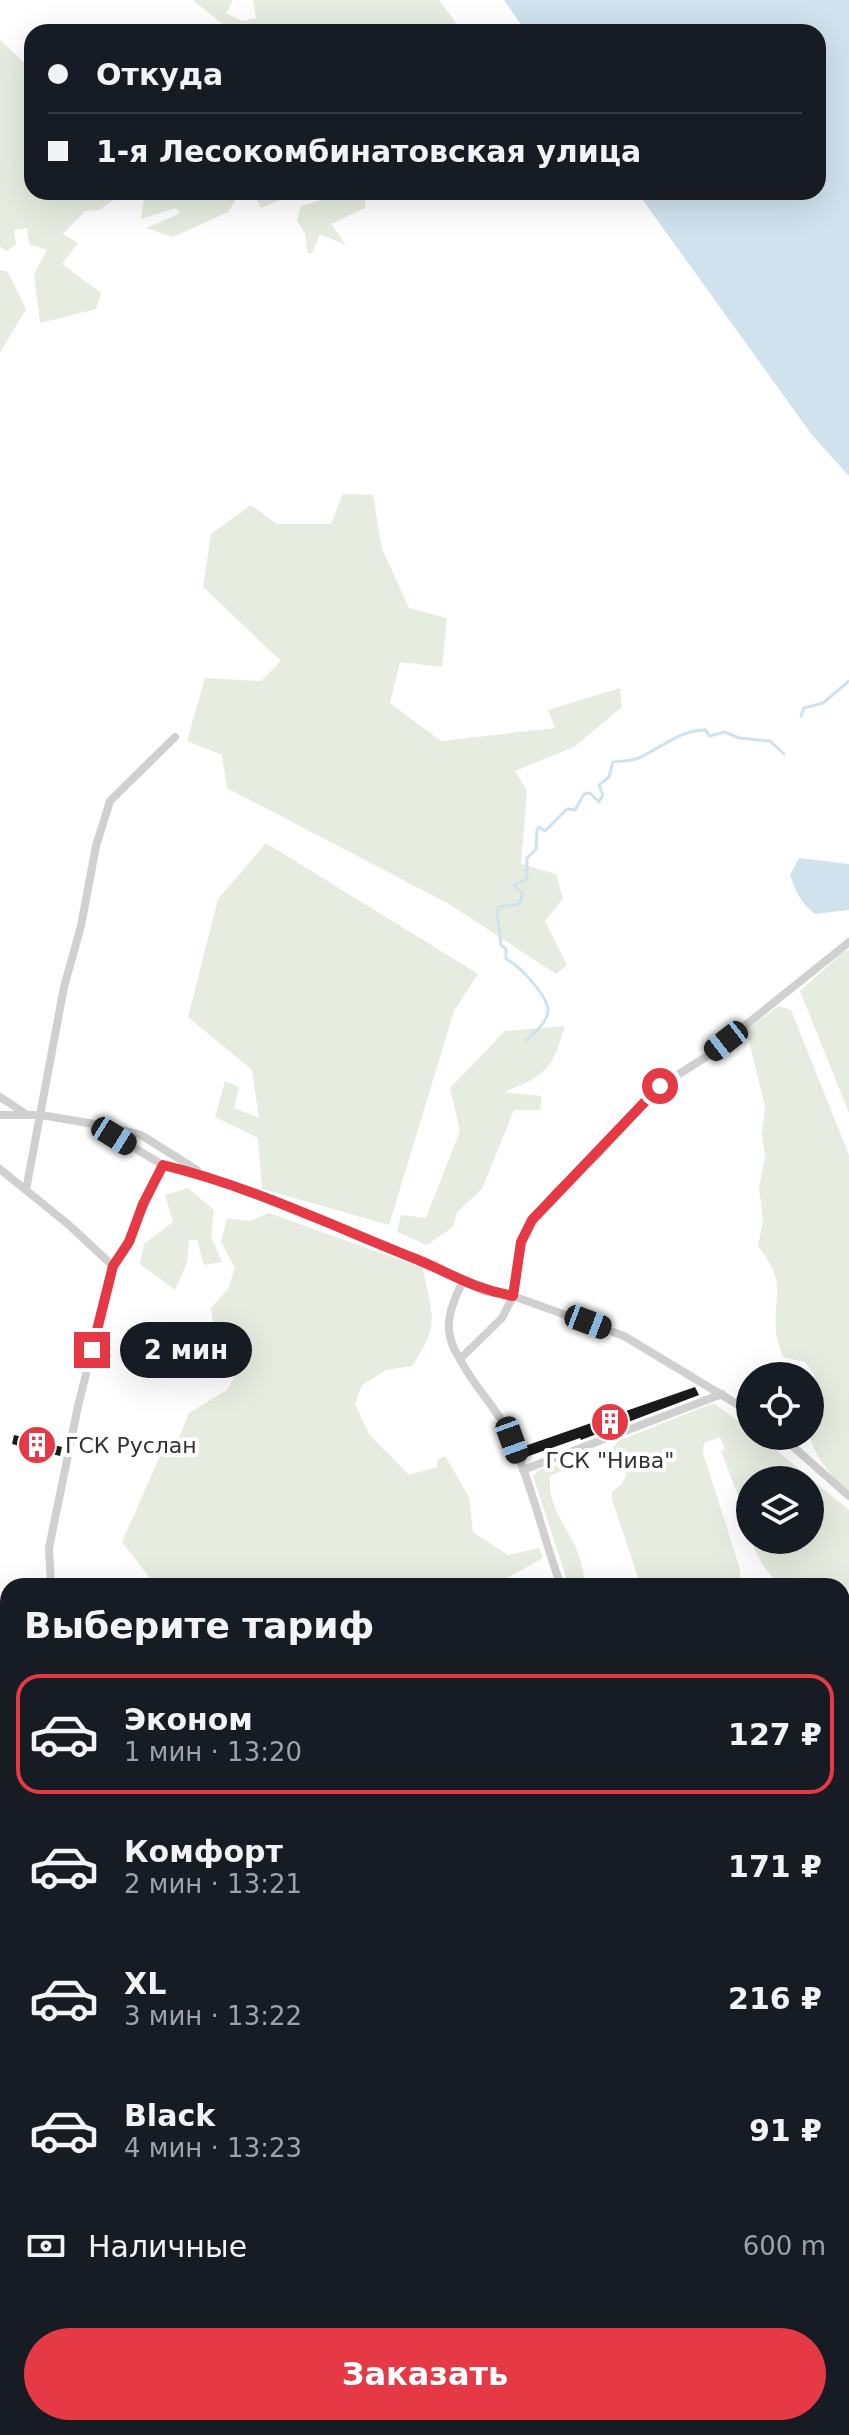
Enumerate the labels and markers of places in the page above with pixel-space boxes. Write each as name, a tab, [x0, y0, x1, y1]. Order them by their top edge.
building icon: ГСК "Нива"	[589, 1401, 631, 1443]
building icon: ГСК Руслан	[16, 1424, 58, 1466]
place label: ГСК Руслан	[65, 1433, 197, 1458]
place label: ГСК "Нива"	[546, 1448, 674, 1473]

